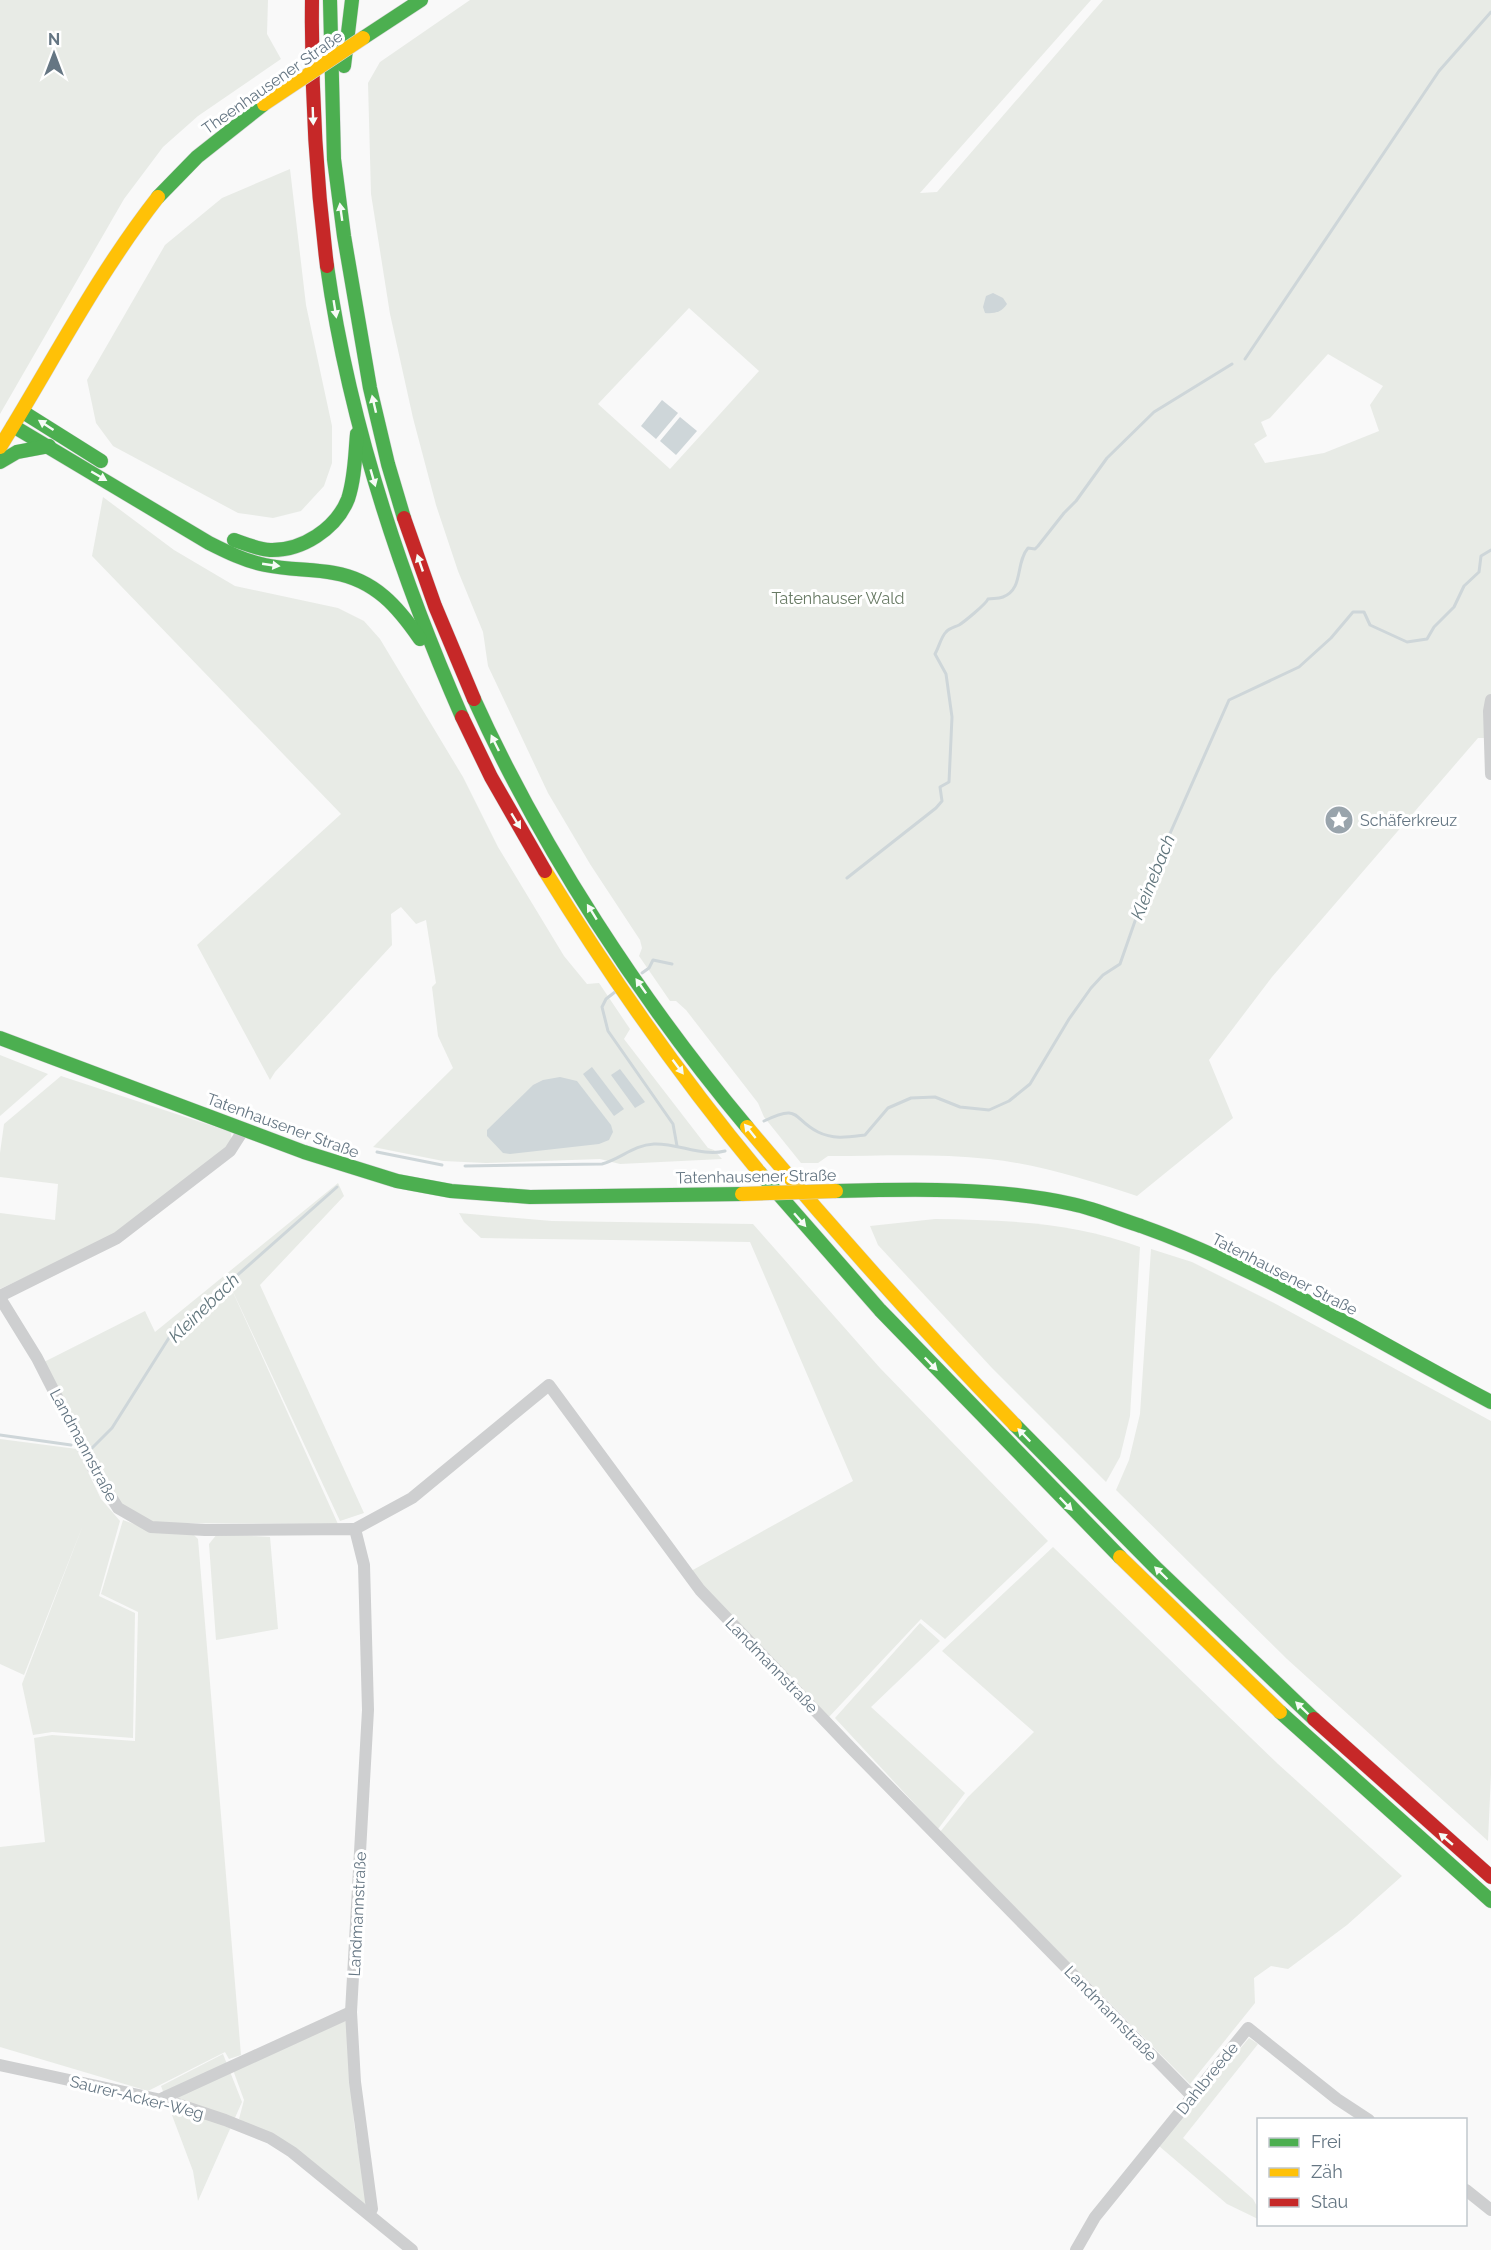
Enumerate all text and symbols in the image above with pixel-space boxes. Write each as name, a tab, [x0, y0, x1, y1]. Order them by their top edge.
north arrow	[24, 24, 84, 84]
street label: Theenhausener Straße	[198, 27, 346, 138]
text: N	[48, 30, 60, 49]
one-way arrow	[309, 106, 318, 125]
one-way arrow	[336, 203, 345, 222]
one-way arrow	[330, 300, 339, 319]
one-way arrow	[369, 394, 378, 413]
one-way arrow	[38, 420, 54, 431]
one-way arrow	[369, 469, 379, 487]
one-way arrow	[91, 471, 108, 481]
one-way arrow	[415, 554, 425, 572]
one-way arrow	[262, 560, 281, 569]
park label: Tatenhauser Wald	[771, 589, 905, 608]
one-way arrow	[490, 735, 500, 752]
place icon: Schäferkreuz	[1323, 804, 1355, 836]
place label: Schäferkreuz	[1360, 811, 1457, 830]
one-way arrow	[510, 813, 521, 829]
water label: Kleinebach	[1126, 831, 1179, 922]
one-way arrow	[587, 904, 598, 920]
one-way arrow	[635, 979, 647, 995]
one-way arrow	[672, 1059, 684, 1075]
street label: Tatenhausener Straße	[204, 1089, 362, 1162]
one-way arrow	[744, 1123, 757, 1139]
street label: Tatenhausener Straße	[675, 1166, 837, 1187]
one-way arrow	[793, 1212, 806, 1227]
street label: Tatenhausener Straße	[1209, 1229, 1361, 1319]
water label: Kleinebach	[164, 1269, 243, 1346]
one-way arrow	[924, 1356, 938, 1371]
street label: Landmannstraße	[46, 1386, 121, 1505]
one-way arrow	[1017, 1428, 1031, 1442]
one-way arrow	[1059, 1497, 1073, 1511]
one-way arrow	[1155, 1566, 1169, 1580]
street label: Landmannstraße	[721, 1614, 822, 1717]
one-way arrow	[1295, 1702, 1309, 1716]
one-way arrow	[1439, 1833, 1454, 1846]
street label: Landmannstraße	[345, 1851, 370, 1977]
street label: Landmannstraße	[1060, 1962, 1161, 2065]
street label: Dahlbreede	[1173, 2038, 1242, 2118]
street label: Saurer-Acker-Weg	[68, 2072, 206, 2123]
legend	[1257, 2118, 1467, 2226]
text: Frei	[1311, 2131, 1341, 2152]
text: Zäh	[1311, 2161, 1343, 2182]
text: Stau	[1311, 2191, 1348, 2212]

